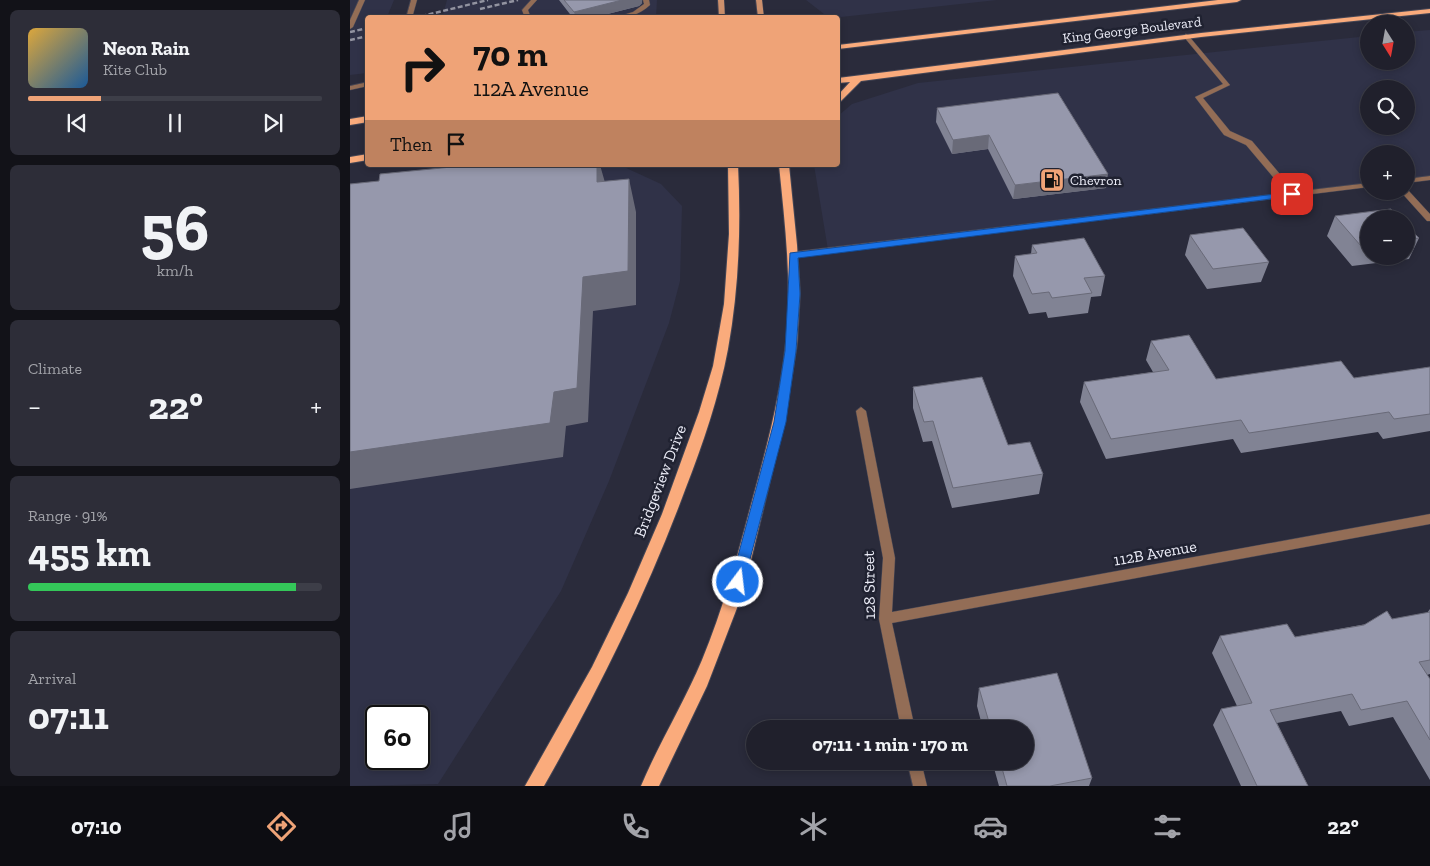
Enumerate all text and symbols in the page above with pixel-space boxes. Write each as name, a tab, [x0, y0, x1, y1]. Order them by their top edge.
street label: King George Boulevard	[1062, 13, 1203, 47]
north arrow	[1360, 15, 1415, 70]
map controls	[1360, 15, 1415, 265]
text: 70 m	[473, 33, 548, 75]
icon: right	[390, 35, 455, 100]
text: Neon Rain	[103, 37, 190, 60]
text: Kite Club	[103, 60, 167, 79]
text: 112A Avenue	[473, 75, 589, 102]
button: search	[1360, 80, 1415, 135]
icon: previous	[63, 109, 91, 137]
icon: pause	[161, 109, 189, 137]
icon: next	[259, 109, 287, 137]
icon: arrive	[442, 130, 470, 158]
text: Then	[390, 133, 432, 156]
button: +	[1360, 145, 1415, 200]
fuel station icon: Chevron	[1039, 167, 1065, 193]
place label: Chevron	[1070, 172, 1121, 189]
pin	[1271, 173, 1313, 215]
icon: arrive	[1278, 180, 1306, 208]
text: 56	[141, 189, 209, 267]
button: −	[1360, 210, 1415, 265]
text: km/h	[157, 261, 193, 280]
text: Climate	[28, 359, 82, 378]
text: 22°	[148, 383, 203, 429]
text: −	[28, 390, 41, 423]
text: +	[310, 390, 322, 423]
street label: Bridgeview Drive	[630, 422, 690, 540]
text: Range · 91%	[28, 506, 107, 525]
text: 455 km	[28, 530, 151, 576]
street label: 112B Avenue	[1112, 536, 1198, 570]
street label: 128 Street	[859, 550, 879, 620]
position arrow	[711, 555, 763, 607]
text: Arrival	[28, 669, 76, 688]
text: 07:11	[28, 693, 109, 739]
speed limit sign: 60	[365, 705, 430, 770]
text: 07:11 · 1 min · 170 m	[812, 733, 968, 756]
icon: directions	[264, 809, 299, 844]
icon: music	[441, 809, 476, 844]
icon: phone	[618, 809, 653, 844]
icon: climate	[796, 809, 831, 844]
icon: car	[973, 809, 1008, 844]
icon: filters	[1150, 809, 1185, 844]
text: 07:10	[71, 813, 122, 840]
text: 22°	[1327, 813, 1359, 840]

